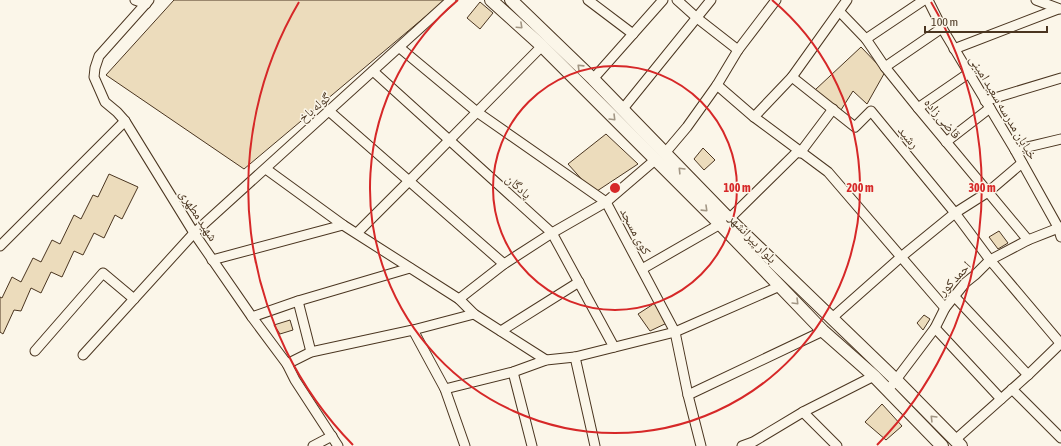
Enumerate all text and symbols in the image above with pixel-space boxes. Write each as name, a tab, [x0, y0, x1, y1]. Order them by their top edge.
scale bar	[925, 8, 1047, 34]
text: 100 m	[931, 15, 958, 29]
one-way arrow	[515, 22, 523, 29]
street label: خیابان مدرسه سعید امینی	[966, 52, 1041, 163]
one-way arrow	[577, 64, 585, 72]
street label: گوله باخ	[295, 89, 335, 127]
street label: قاضی زاده	[921, 95, 964, 142]
one-way arrow	[608, 113, 616, 121]
street label: رشید	[894, 123, 922, 152]
one-way arrow	[678, 167, 686, 175]
street label: پادگان	[502, 171, 535, 203]
centre of rings	[608, 181, 622, 195]
text: 100 m	[723, 181, 751, 195]
text: 200 m	[846, 181, 874, 195]
text: 300 m	[968, 181, 996, 195]
street label: شهید مطهری	[176, 187, 221, 244]
one-way arrow	[700, 204, 708, 212]
street label: کوی مسجد	[616, 205, 654, 258]
street label: بلوار پیرانشهر	[724, 210, 780, 267]
street label: احمد کور	[934, 258, 975, 300]
one-way arrow	[791, 297, 799, 305]
one-way arrow	[930, 415, 938, 423]

